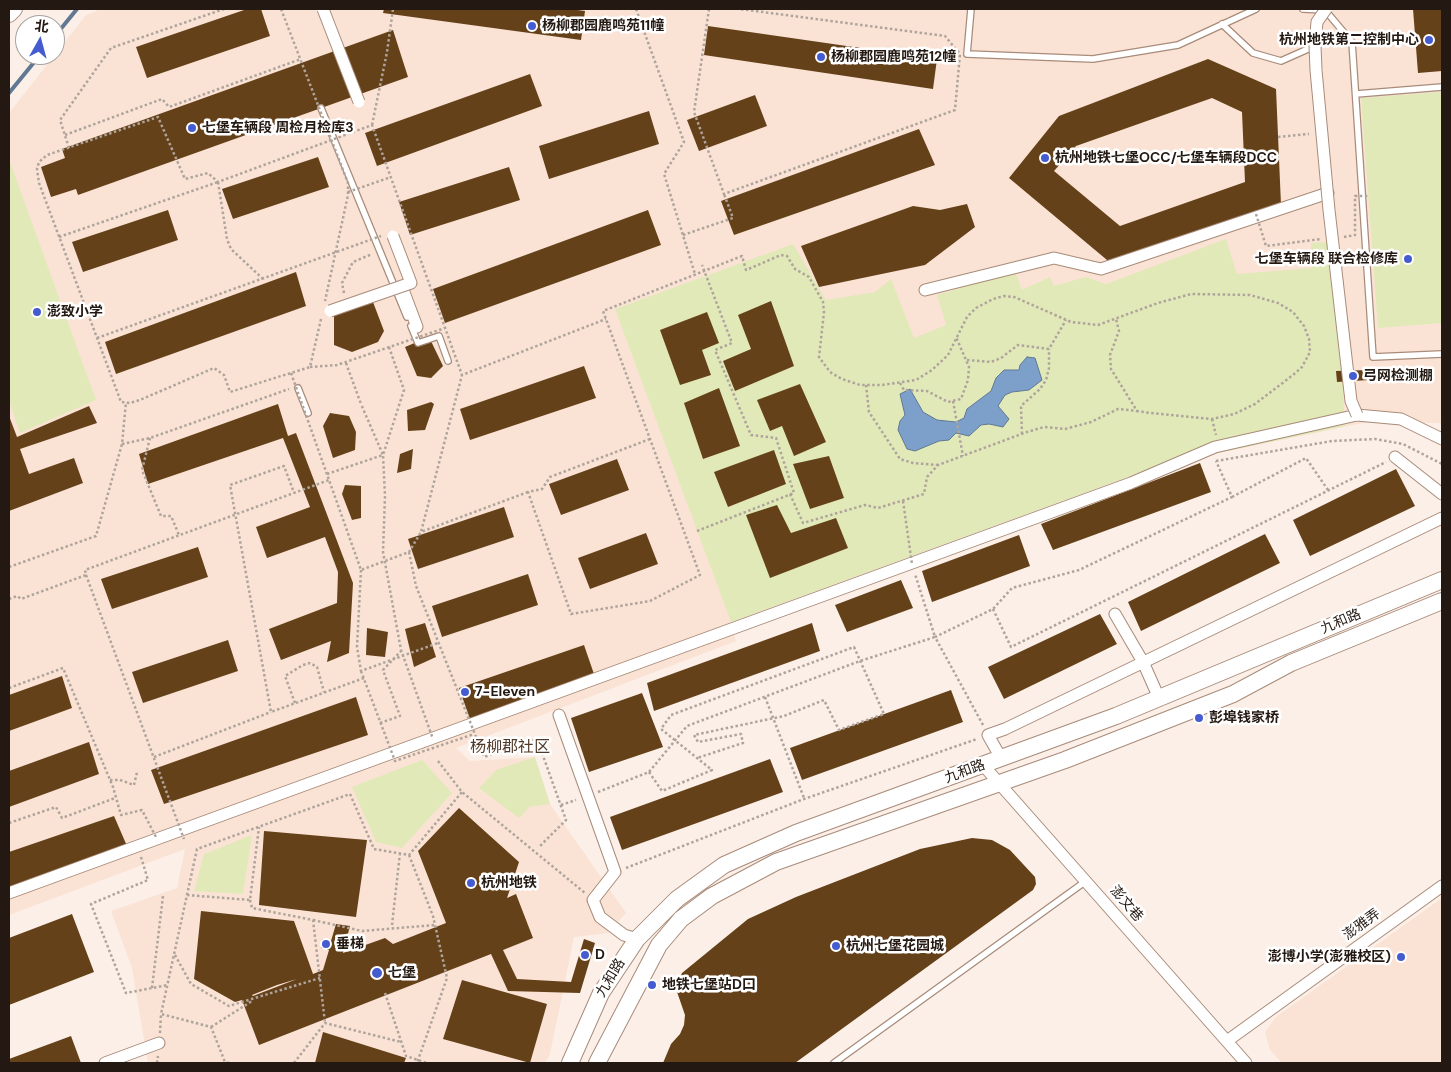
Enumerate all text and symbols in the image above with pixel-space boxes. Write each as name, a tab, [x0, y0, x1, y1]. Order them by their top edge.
north arrow	[15, 15, 65, 65]
text: 北	[34, 16, 50, 36]
place label: 杨柳郡园鹿鸣苑11幢	[542, 18, 664, 34]
marker: 杨柳郡园鹿鸣苑11幢	[526, 20, 538, 32]
place label: 杭州地铁第二控制中心	[1279, 32, 1419, 48]
marker: 杭州地铁第二控制中心	[1423, 34, 1435, 46]
place label: 杨柳郡园鹿鸣苑12幢	[831, 49, 956, 65]
marker: 杨柳郡园鹿鸣苑12幢	[815, 51, 827, 63]
place label: 七堡车辆段 周检月检库3	[202, 120, 354, 136]
marker: 七堡车辆段 周检月检库3	[186, 122, 198, 134]
place label: 杭州地铁七堡OCC/七堡车辆段DCC	[1055, 150, 1277, 166]
marker: 杭州地铁七堡OCC/七堡车辆段DCC	[1039, 152, 1051, 164]
place label: 七堡车辆段 联合检修库	[1255, 251, 1398, 267]
marker: 七堡车辆段 联合检修库	[1402, 253, 1414, 265]
place label: 澎致小学	[47, 304, 103, 320]
marker: 澎致小学	[31, 306, 43, 318]
place label: 弓网检测棚	[1363, 368, 1433, 384]
marker: 弓网检测棚	[1347, 370, 1359, 382]
street label: 九和路	[1318, 606, 1364, 638]
place label: 7-Eleven	[475, 684, 535, 700]
marker: 7-Eleven	[459, 686, 471, 698]
place label: 彭埠钱家桥	[1209, 710, 1279, 726]
marker: 彭埠钱家桥	[1193, 712, 1205, 724]
district label: 杨柳郡社区	[470, 738, 550, 758]
street label: 九和路	[942, 757, 988, 787]
place label: 杭州地铁	[481, 875, 537, 891]
marker: 杭州地铁	[465, 877, 477, 889]
street label: 澎文巷	[1106, 883, 1146, 925]
street label: 澎雅弄	[1340, 906, 1384, 944]
place label: 垂梯	[336, 936, 364, 952]
marker: 垂梯	[320, 938, 332, 950]
place label: 杭州七堡花园城	[846, 938, 944, 954]
marker: 杭州七堡花园城	[830, 940, 842, 952]
place label: D	[595, 947, 605, 963]
marker: D	[579, 949, 591, 961]
place label: 澎博小学(澎雅校区)	[1268, 949, 1391, 965]
marker: 澎博小学(澎雅校区)	[1395, 951, 1407, 963]
street label: 九和路	[593, 956, 629, 1000]
place label: 七堡	[388, 965, 416, 981]
marker: 七堡	[370, 966, 384, 980]
place label: 地铁七堡站D口	[662, 977, 756, 993]
marker: 地铁七堡站D口	[646, 979, 658, 991]

